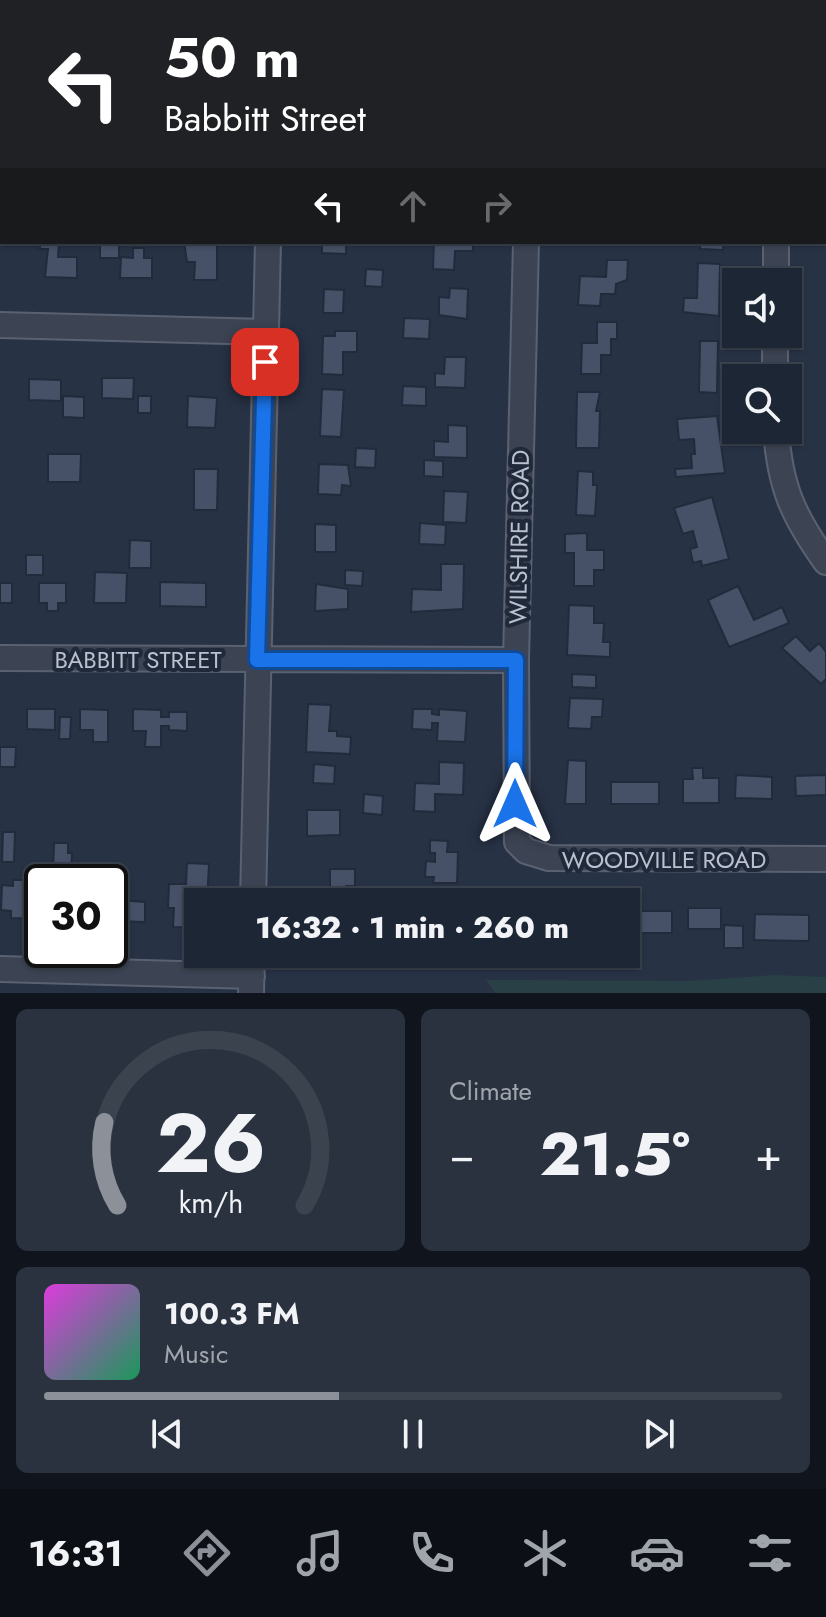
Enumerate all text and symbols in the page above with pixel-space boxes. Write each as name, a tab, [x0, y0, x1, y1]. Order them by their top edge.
text: 50 m	[164, 17, 300, 98]
icon: left	[32, 32, 136, 136]
text: Babbitt Street	[164, 92, 366, 144]
icon: left	[307, 184, 351, 228]
icon: ahead	[391, 184, 435, 228]
icon: right	[475, 184, 519, 228]
map controls	[722, 268, 802, 444]
button: sound	[722, 268, 802, 348]
pin	[231, 328, 299, 396]
icon: arrive	[243, 340, 287, 384]
button: search	[722, 364, 802, 444]
street label: WILSHIRE ROAD	[500, 450, 538, 624]
street label: BABBITT STREET	[54, 642, 222, 677]
position arrow	[473, 762, 557, 846]
street label: WOODVILLE ROAD	[562, 842, 766, 877]
speed limit sign: 30	[24, 864, 128, 968]
text: 16:32 · 1 min · 260 m	[255, 906, 569, 949]
text: Climate	[449, 1072, 532, 1110]
text: 26	[155, 1083, 266, 1203]
text: 21.5°	[540, 1111, 690, 1198]
text: −	[449, 1123, 475, 1187]
text: +	[755, 1123, 782, 1187]
text: km/h	[178, 1182, 243, 1224]
text: 100.3 FM	[164, 1292, 300, 1335]
text: Music	[164, 1335, 228, 1373]
icon: previous	[145, 1412, 189, 1456]
icon: pause	[391, 1412, 435, 1456]
icon: next	[637, 1412, 681, 1456]
icon: directions	[179, 1525, 235, 1581]
icon: music	[292, 1525, 348, 1581]
icon: phone	[404, 1525, 460, 1581]
icon: climate	[517, 1525, 573, 1581]
icon: car	[629, 1525, 685, 1581]
icon: filters	[742, 1525, 798, 1581]
text: 16:31	[28, 1527, 123, 1579]

